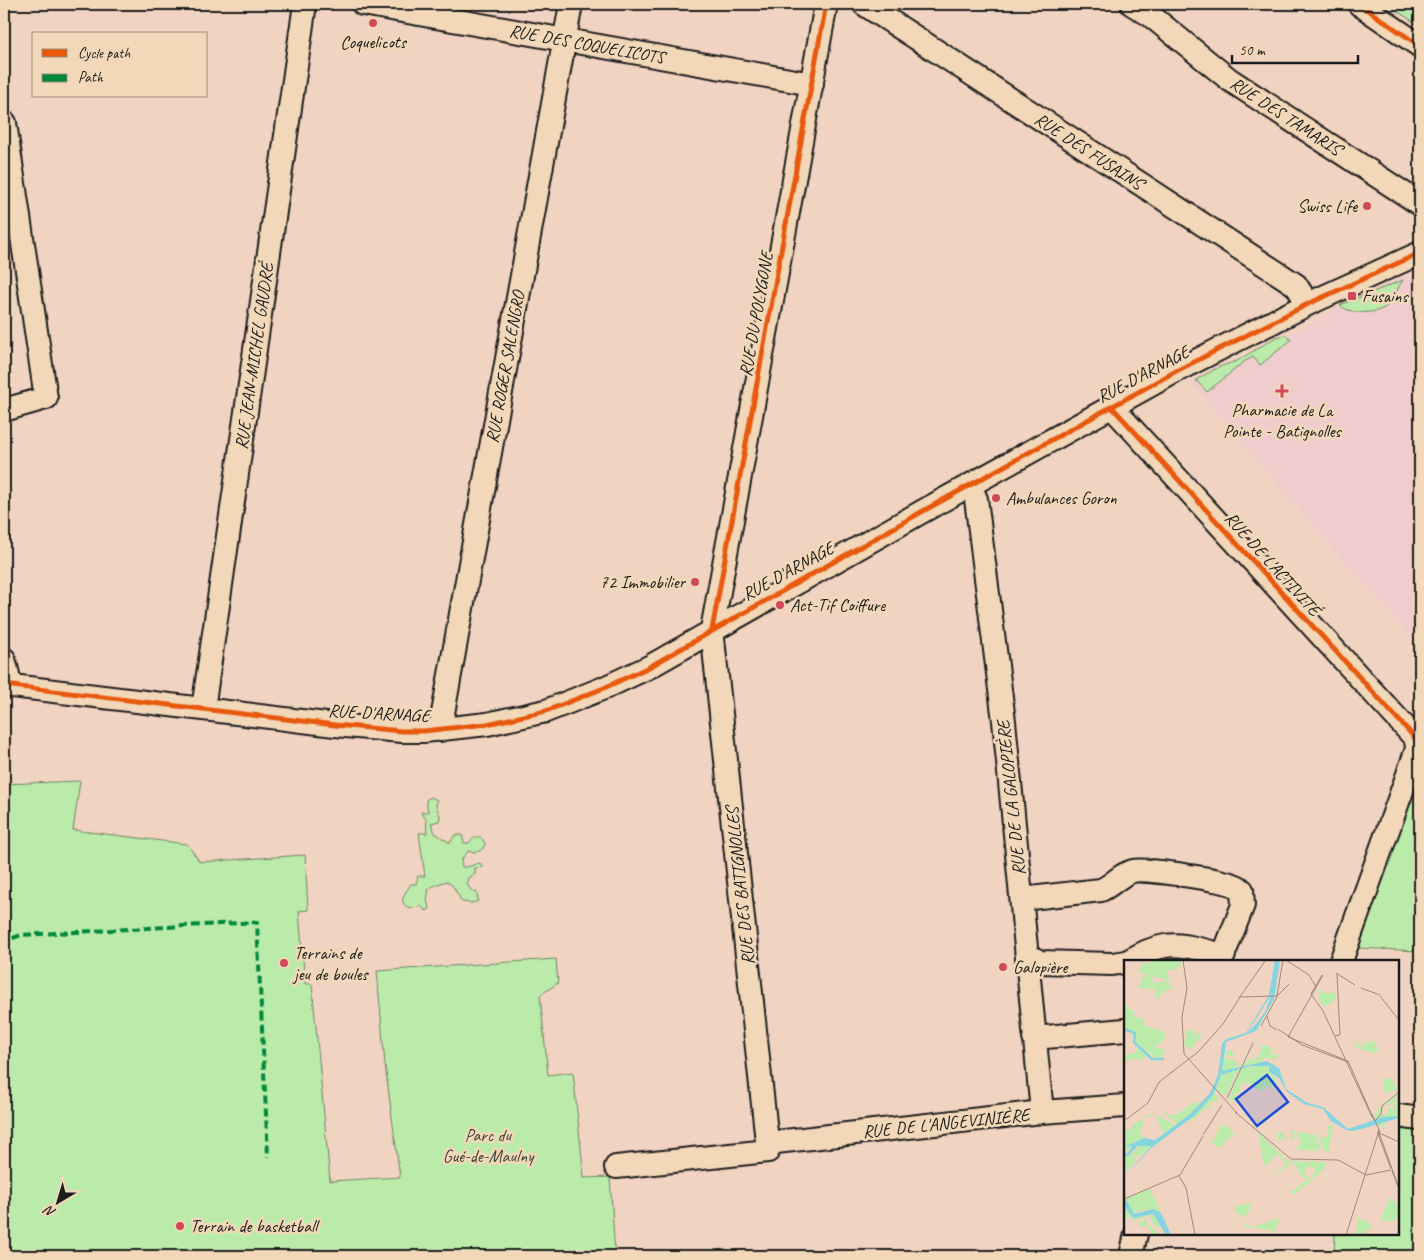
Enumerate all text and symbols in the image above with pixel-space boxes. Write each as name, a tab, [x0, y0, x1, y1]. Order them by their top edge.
marker: Coquelicots	[367, 17, 379, 29]
street label: RUE DES COQUELICOTS	[508, 20, 670, 69]
place label: Coquelicots	[340, 31, 408, 53]
legend	[32, 32, 208, 98]
scale bar	[1232, 32, 1358, 64]
text: 50 m	[1239, 41, 1266, 60]
text: Cycle path	[78, 44, 130, 63]
text: Path	[78, 68, 104, 87]
street label: RUE DES TAMARIS	[1226, 72, 1348, 162]
street label: RUE DES FUSAINS	[1031, 108, 1150, 196]
place label: Swiss Life	[1297, 195, 1358, 217]
marker: Swiss Life	[1361, 200, 1373, 212]
street label: RUE DU POLYGONE	[734, 248, 778, 378]
street label: RUE JEAN-MICHEL GAUDRÉ	[230, 259, 278, 451]
place label: Fusains	[1362, 285, 1409, 307]
street label: RUE ROGER SALENGRO	[481, 287, 530, 445]
marker: Fusains	[1346, 290, 1358, 302]
street label: RUE D'ARNAGE	[1093, 340, 1195, 407]
marker: Pharmacie de La Pointe - Batignolles	[1276, 385, 1288, 397]
place label: Pharmacie de La Pointe - Batignolles	[1223, 399, 1343, 442]
place label: Ambulances Goron	[1006, 487, 1118, 509]
marker: Ambulances Goron	[990, 492, 1002, 504]
street label: RUE DE L'ACTIVITÉ	[1220, 507, 1327, 622]
street label: RUE D'ARNAGE	[738, 536, 839, 605]
place label: 72 Immobilier	[600, 571, 687, 593]
marker: 72 Immobilier	[689, 576, 701, 588]
place label: Act-Tif Coiffure	[790, 594, 886, 616]
marker: Act-Tif Coiffure	[774, 599, 786, 611]
street label: RUE D'ARNAGE	[328, 699, 432, 727]
street label: RUE DE LA GALOPIÈRE	[992, 717, 1030, 876]
street label: RUE DES BATIGNOLLES	[720, 803, 759, 966]
place label: Terrains de jeu de boules	[292, 942, 370, 985]
place label: Galopière	[1013, 956, 1069, 978]
marker: Terrains de jeu de boules	[278, 957, 290, 969]
inset map	[1124, 960, 1399, 1235]
marker: Galopière	[997, 961, 1009, 973]
street label: RUE DE L'ANGEVINIÈRE	[862, 1103, 1033, 1143]
park label: Parc du Gué-de-Maulny	[443, 1124, 535, 1167]
north arrow	[32, 1178, 82, 1228]
text: N	[40, 1201, 59, 1221]
place label: Terrain de basketball	[190, 1215, 320, 1237]
marker: Terrain de basketball	[174, 1220, 186, 1232]

